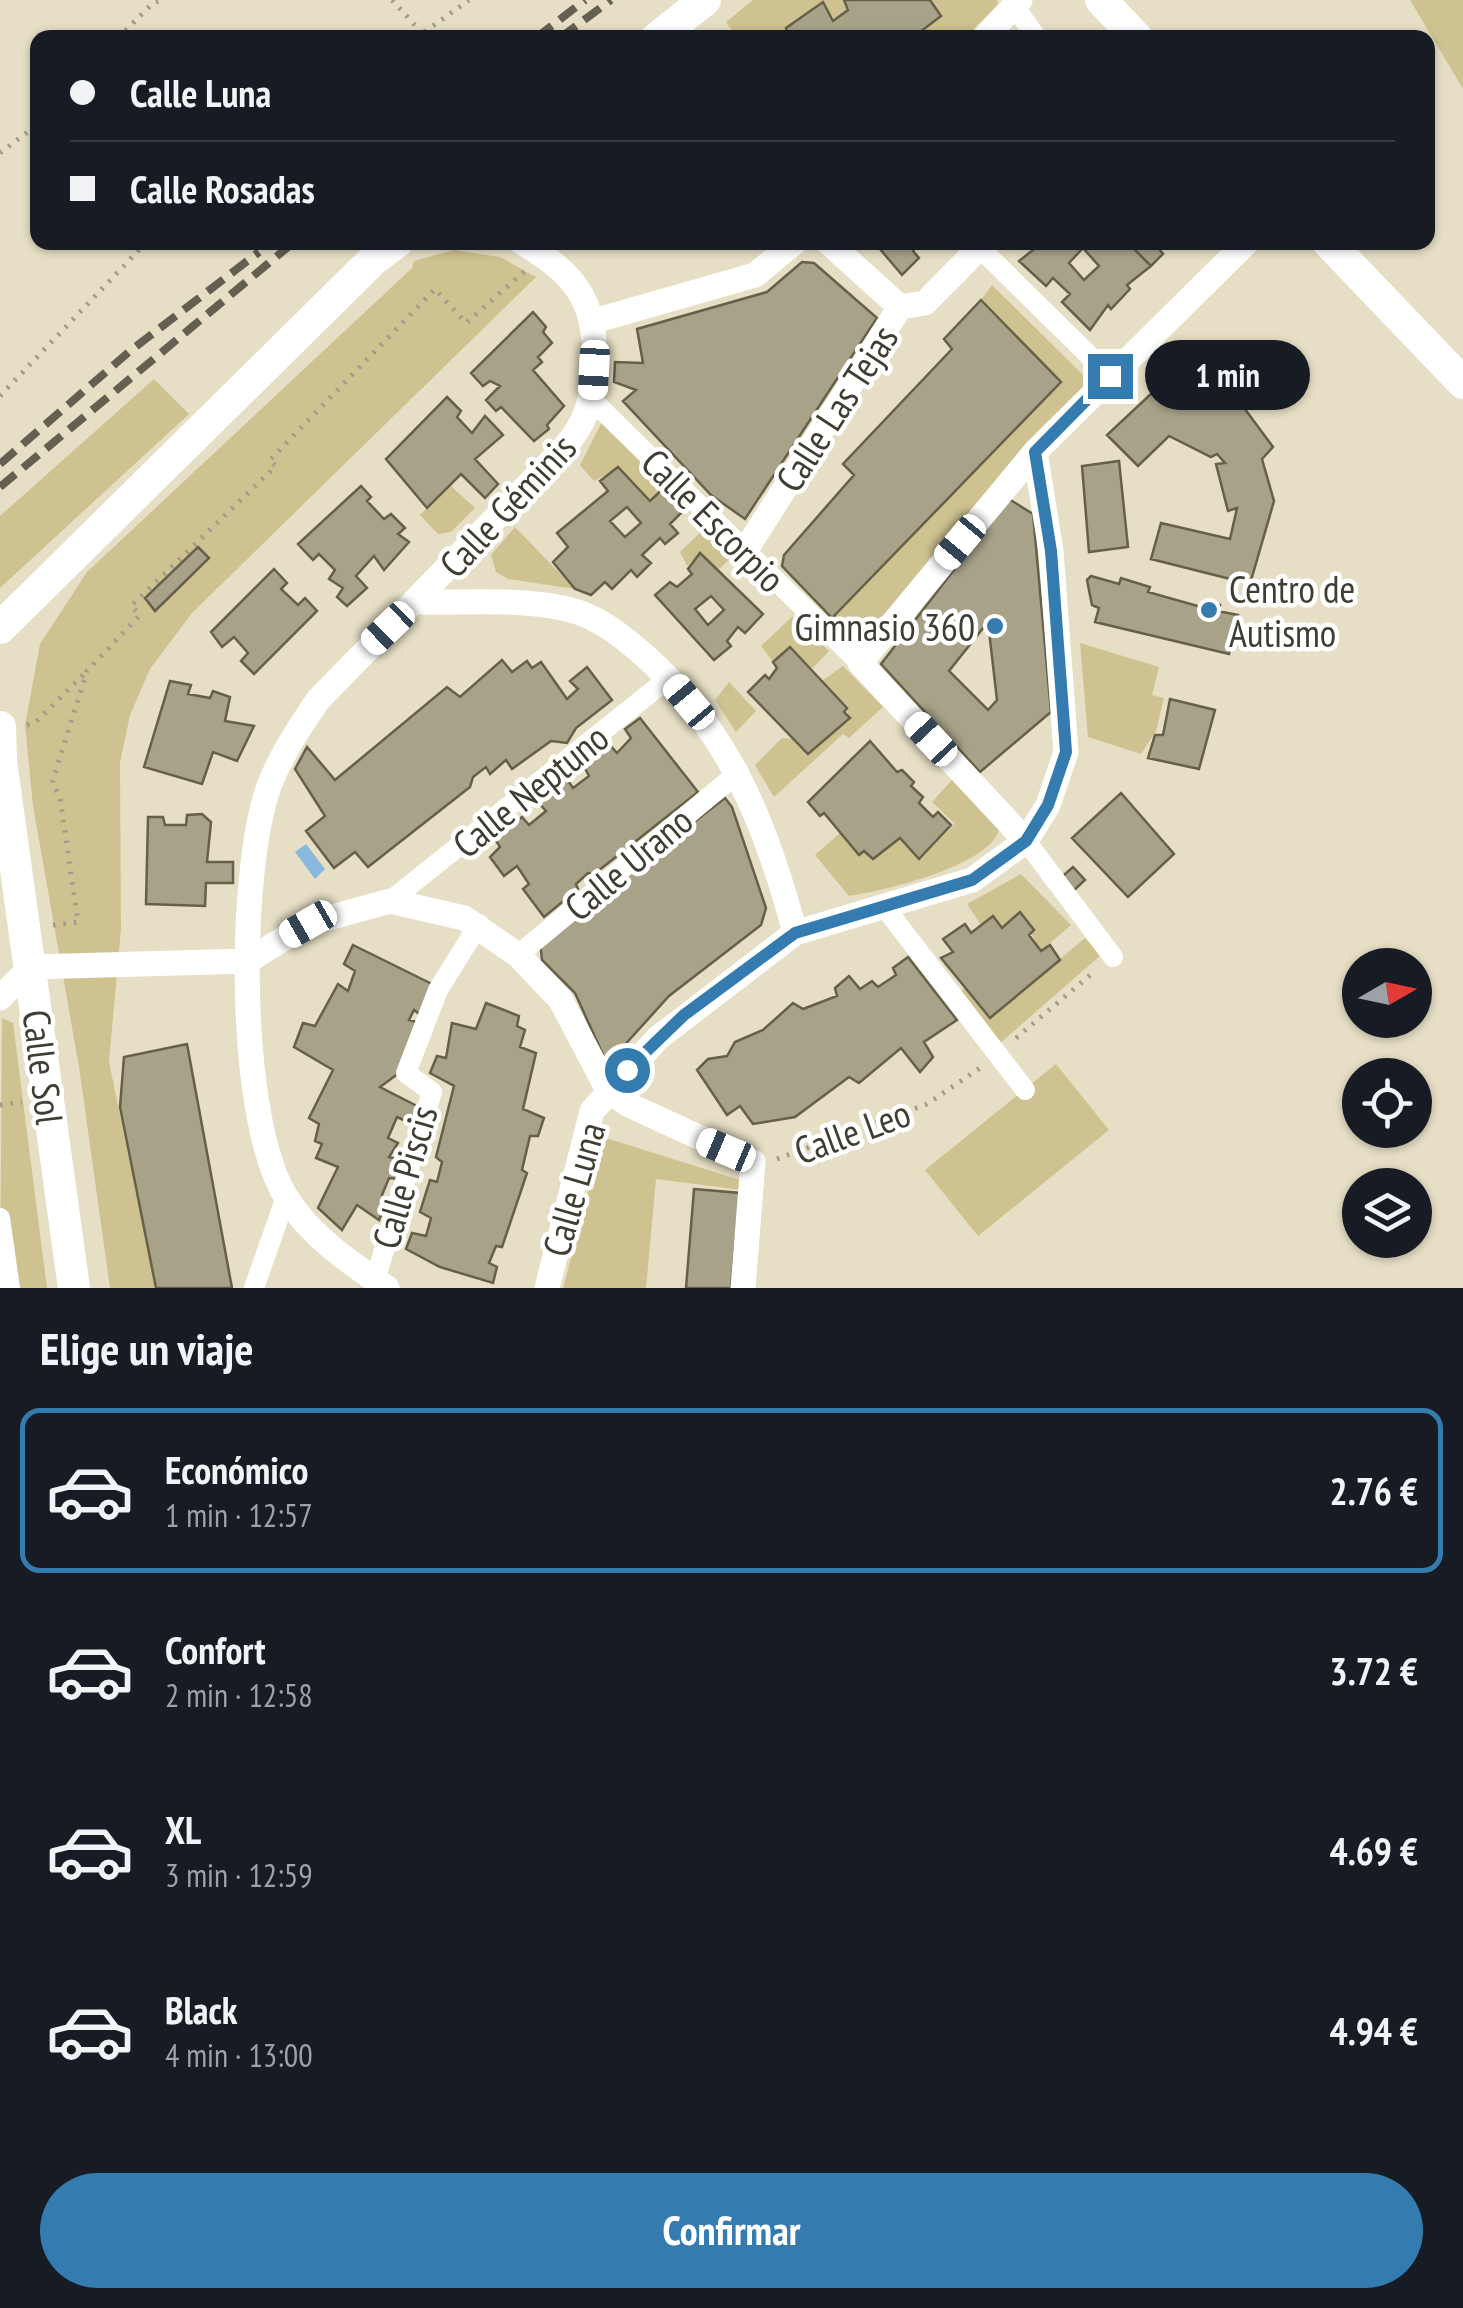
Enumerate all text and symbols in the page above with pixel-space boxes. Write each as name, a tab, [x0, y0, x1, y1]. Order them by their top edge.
text: Calle Luna	[130, 68, 271, 117]
text: Calle Rosadas	[130, 164, 315, 213]
street label: Calle Las Tejas	[764, 315, 908, 501]
car	[577, 339, 611, 401]
callout: 1 min	[1145, 341, 1310, 411]
route end	[1088, 354, 1133, 399]
text: 1 min	[1195, 354, 1260, 396]
street label: Calle Géminis	[428, 423, 586, 587]
street label: Calle Escorpio	[632, 438, 796, 602]
car	[929, 509, 991, 575]
place label: Centro de Autismo	[1229, 564, 1355, 657]
car	[356, 596, 420, 660]
marker: Centro de Autismo	[1198, 599, 1220, 621]
place label: Gimnasio 360	[795, 602, 975, 651]
marker: Gimnasio 360	[984, 615, 1006, 637]
car	[658, 669, 720, 735]
car	[900, 707, 962, 771]
street label: Calle Neptuno	[442, 712, 618, 868]
street label: Calle Urano	[554, 795, 702, 931]
car	[275, 896, 341, 952]
north arrow	[1342, 948, 1432, 1038]
map controls	[1342, 948, 1432, 1258]
street label: Calle Sol	[13, 1007, 75, 1127]
route start	[605, 1048, 650, 1093]
button: locate	[1342, 1058, 1432, 1148]
street label: Calle Leo	[787, 1088, 917, 1174]
street label: Calle Piscis	[360, 1100, 448, 1254]
street label: Calle Luna	[531, 1116, 615, 1262]
car	[693, 1124, 759, 1176]
button: layers	[1342, 1168, 1432, 1258]
text: Elige un viaje	[40, 1319, 254, 1377]
text: Económico	[165, 1445, 309, 1494]
icon: car	[45, 1446, 135, 1536]
text: 2.76 €	[1329, 1466, 1418, 1515]
text: 1 min · 12:57	[165, 1494, 313, 1536]
text: Confort	[165, 1625, 265, 1674]
icon: car	[45, 1626, 135, 1716]
text: 3.72 €	[1329, 1646, 1418, 1695]
text: 2 min · 12:58	[165, 1674, 313, 1716]
text: XL	[165, 1805, 201, 1854]
icon: car	[45, 1806, 135, 1896]
text: 4.69 €	[1329, 1826, 1418, 1875]
text: 3 min · 12:59	[165, 1854, 313, 1896]
text: Black	[165, 1985, 238, 2034]
icon: car	[45, 1986, 135, 2076]
text: 4.94 €	[1329, 2006, 1418, 2055]
text: 4 min · 13:00	[165, 2034, 313, 2076]
button: Confirmar	[40, 2173, 1423, 2288]

